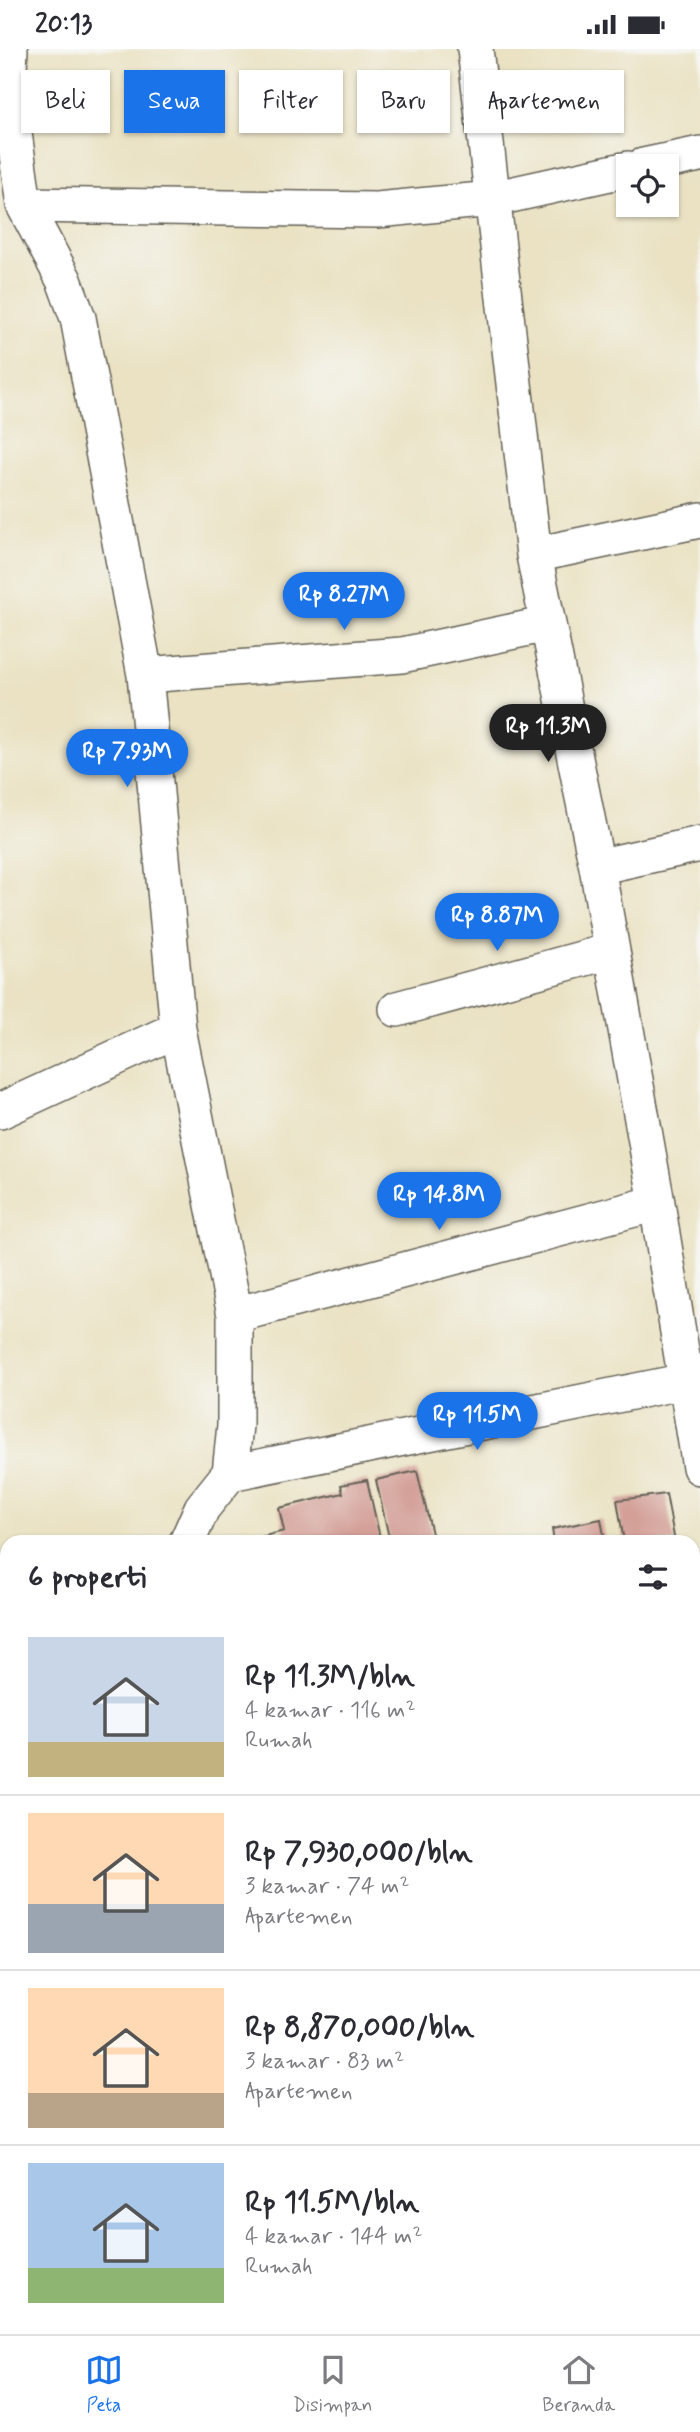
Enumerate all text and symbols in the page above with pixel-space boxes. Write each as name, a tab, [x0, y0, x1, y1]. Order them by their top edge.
text: 20:13	[35, 8, 92, 42]
chip: Beli	[21, 70, 110, 133]
chip: Sewa	[124, 70, 225, 133]
chip: Filter	[239, 70, 343, 133]
chip: Baru	[357, 70, 450, 133]
chip: Apartemen	[464, 70, 624, 133]
map controls	[616, 154, 679, 217]
button: locate	[616, 154, 679, 217]
pin: Rp 8.27M	[272, 573, 416, 632]
text: Rp 8.27M	[299, 580, 389, 610]
pin: Rp 11.3M	[476, 705, 620, 764]
text: Rp 11.3M	[505, 712, 591, 742]
pin: Rp 7.93M	[55, 729, 199, 789]
text: Rp 7.93M	[82, 737, 172, 767]
pin: Rp 8.87M	[425, 893, 569, 953]
text: Rp 8.87M	[451, 901, 543, 931]
pin: Rp 14.8M	[367, 1173, 511, 1232]
text: Rp 14.8M	[393, 1180, 485, 1210]
pin: Rp 11.5M	[405, 1393, 549, 1452]
text: Rp 11.5M	[433, 1400, 521, 1430]
text: 6 properti	[28, 1558, 146, 1597]
icon: filters	[634, 1558, 672, 1596]
text: Rp 11.3M/bln	[245, 1657, 415, 1696]
icon: home	[84, 1665, 168, 1749]
text: 4 kamar · 116 m²	[245, 1696, 416, 1726]
text: Rumah	[245, 1726, 313, 1756]
text: Rp 7,930,000/bln	[245, 1833, 472, 1872]
icon: home	[84, 1841, 168, 1925]
text: 3 kamar · 74 m²	[245, 1872, 410, 1902]
text: Apartemen	[245, 1902, 353, 1932]
text: Rp 8,870,000/bln	[245, 2008, 474, 2047]
icon: home	[84, 2016, 168, 2100]
text: 3 kamar · 83 m²	[245, 2047, 404, 2077]
text: Apartemen	[245, 2077, 353, 2107]
text: Rp 11.5M/bln	[245, 2183, 419, 2222]
icon: home	[84, 2191, 168, 2275]
text: 4 kamar · 144 m²	[245, 2222, 422, 2252]
text: Rumah	[245, 2252, 313, 2282]
tab: Peta	[85, 2351, 123, 2418]
tab: Disimpan	[293, 2351, 372, 2418]
tab: Beranda	[542, 2351, 615, 2418]

